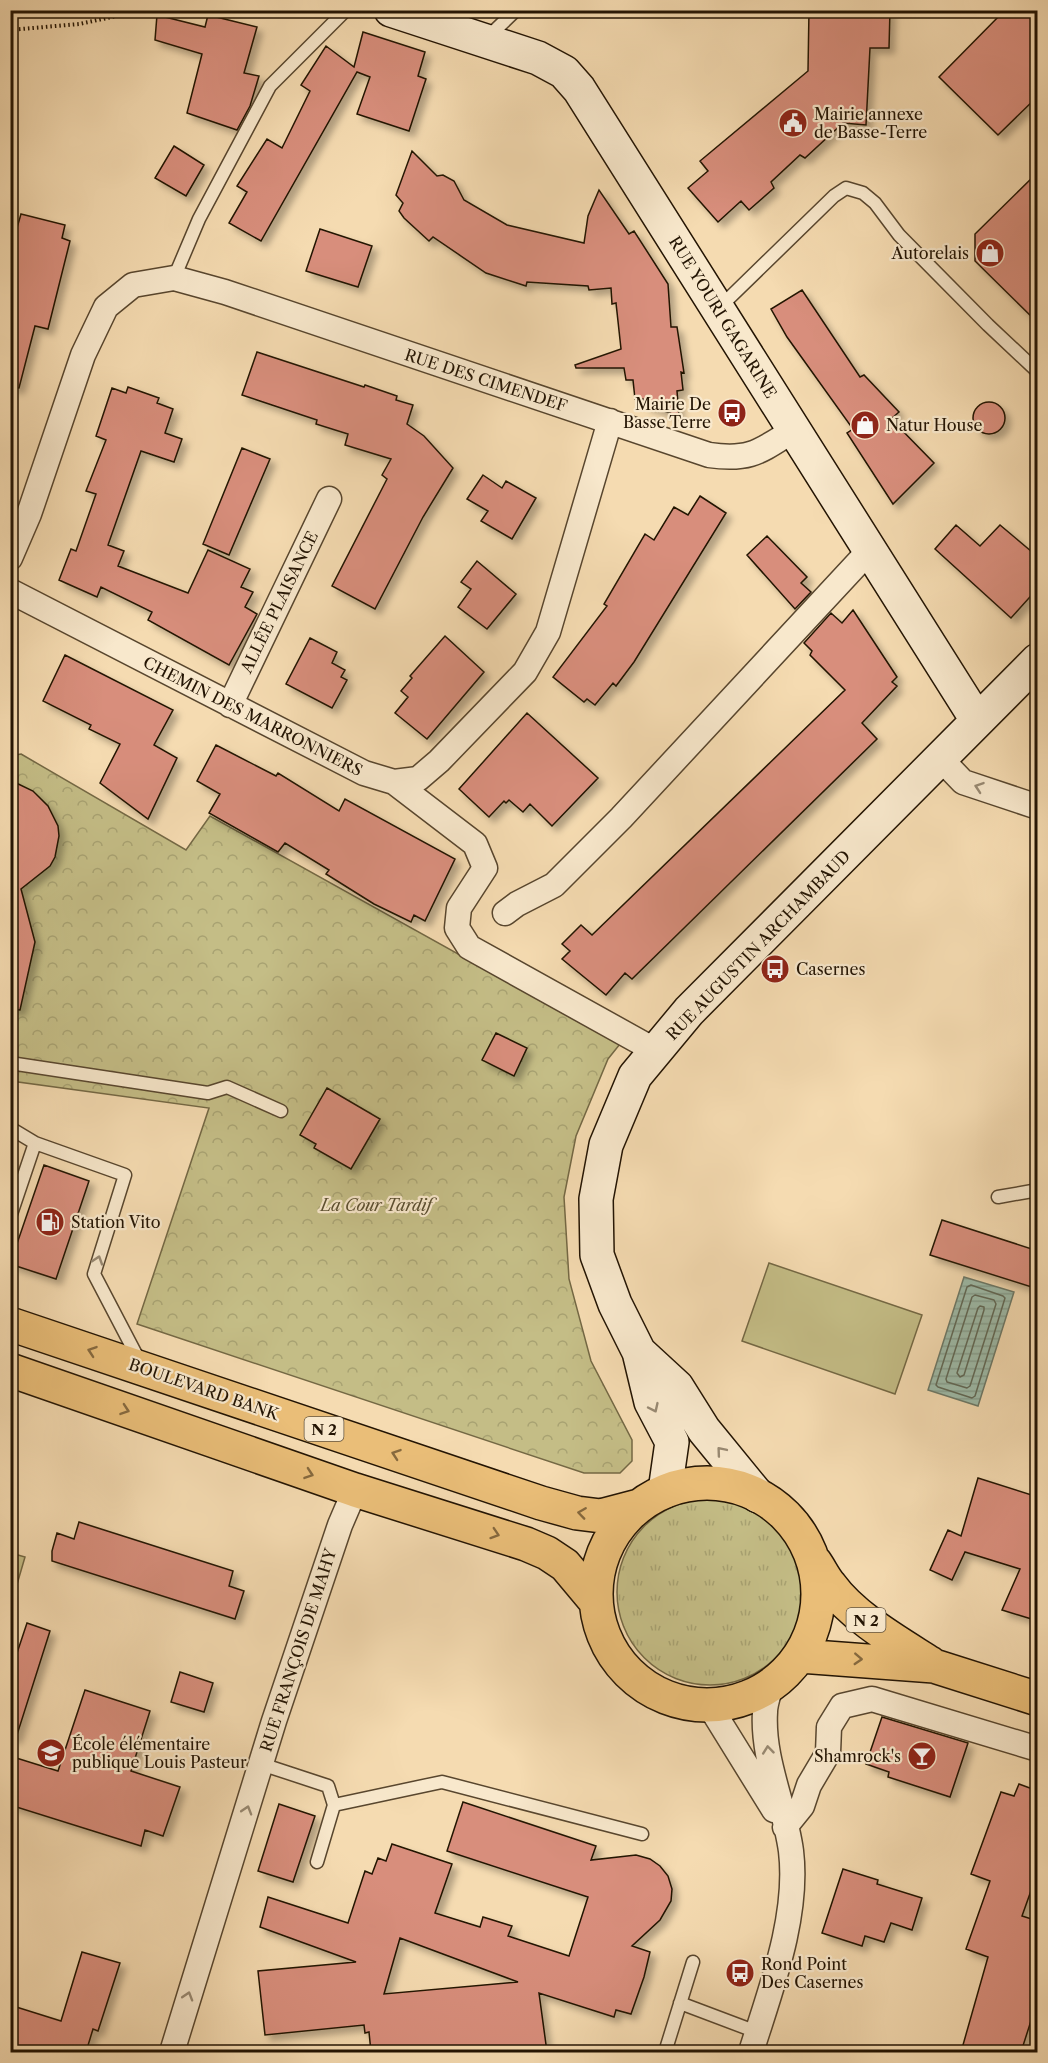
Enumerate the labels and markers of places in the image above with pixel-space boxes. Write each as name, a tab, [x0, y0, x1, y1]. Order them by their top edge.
place label: Mairie annexe de Basse-Terre	[814, 104, 927, 142]
public building icon: Mairie annexe de Basse-Terre	[777, 107, 809, 139]
shop icon: Autorelais	[974, 237, 1006, 269]
place label: Autorelais	[891, 243, 969, 263]
place label: Mairie De Basse Terre	[623, 394, 711, 432]
bus stop icon: Mairie De Basse Terre	[716, 397, 748, 429]
shop icon: Natur House	[849, 409, 881, 441]
place label: Natur House	[886, 415, 982, 435]
bus stop icon: Casernes	[759, 953, 791, 985]
place label: Casernes	[796, 959, 865, 979]
fuel station icon: Station Vito	[34, 1206, 66, 1238]
place label: Station Vito	[71, 1212, 161, 1232]
place label: École élémentaire publique Louis Pasteur	[72, 1734, 247, 1772]
school or university icon: École élémentaire publique Louis Pasteur	[35, 1737, 67, 1769]
bar icon: Shamrock's	[906, 1740, 938, 1772]
place label: Shamrock's	[814, 1746, 901, 1766]
place label: Rond Point Des Casernes	[761, 1954, 864, 1992]
bus stop icon: Rond Point Des Casernes	[724, 1957, 756, 1989]

